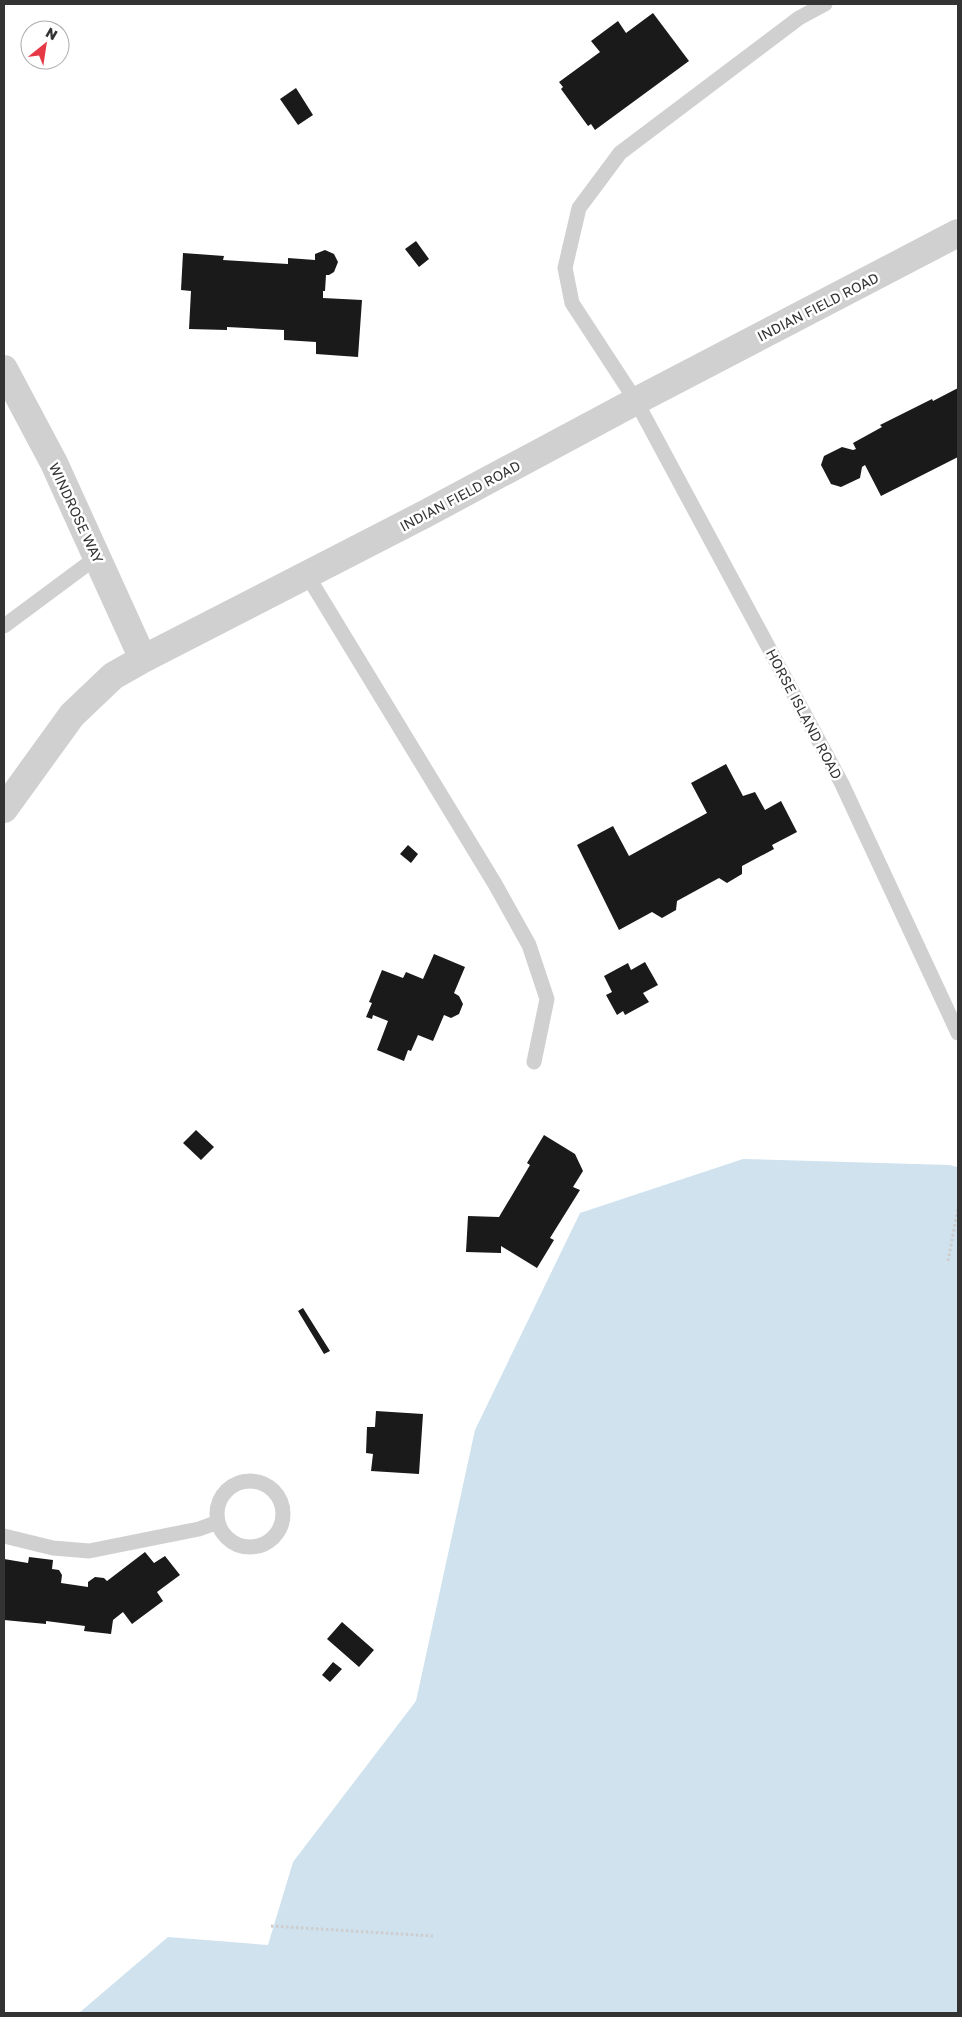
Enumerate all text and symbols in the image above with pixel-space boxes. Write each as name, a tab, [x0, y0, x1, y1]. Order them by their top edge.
north arrow	[20, 20, 70, 70]
text: N	[43, 23, 61, 43]
street label: INDIAN FIELD ROAD	[754, 269, 881, 345]
street label: INDIAN FIELD ROAD	[397, 457, 523, 535]
street label: WINDROSE WAY	[46, 460, 107, 566]
street label: HORSE ISLAND ROAD	[763, 646, 846, 782]

